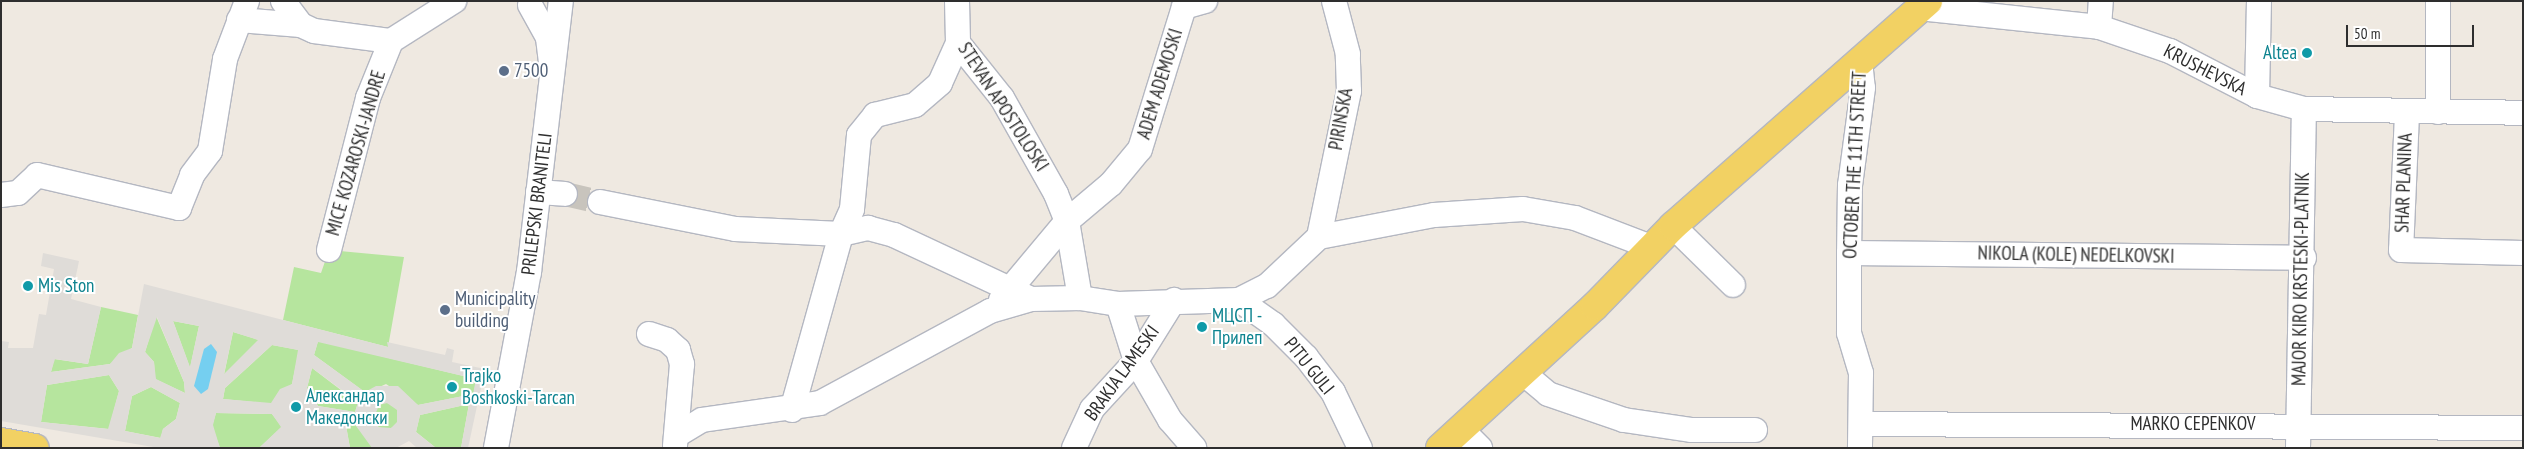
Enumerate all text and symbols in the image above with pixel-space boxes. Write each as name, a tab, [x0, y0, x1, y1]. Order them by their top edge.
scale bar	[2349, 15, 2476, 47]
text: 50 m	[2354, 24, 2380, 43]
street label: ADEM ADEMOSKI	[1132, 26, 1188, 142]
street label: STEVAN APOSTOLOSKI	[953, 38, 1053, 176]
street label: KRUSHEVSKA	[2160, 39, 2250, 101]
place label: Altea	[2263, 42, 2297, 64]
marker: Altea	[2301, 47, 2313, 59]
place label: 7500	[514, 60, 548, 82]
marker: 7500	[498, 65, 510, 77]
street label: MICE KOZAROSKI-JANDRE	[321, 68, 391, 238]
street label: OCTOBER THE 11TH STREET	[1839, 70, 1871, 260]
street label: PIRINSKA	[1324, 86, 1358, 152]
street label: PRILEPSKI BRANITELI	[517, 132, 557, 276]
street label: SHAR PLANINA	[2391, 133, 2417, 233]
street label: MAJOR KIRO KRSTESKI-PLATNIK	[2288, 172, 2314, 386]
street label: NIKOLA (KOLE) NEDELKOVSKI	[1977, 242, 2175, 268]
place label: Mis Ston	[38, 275, 94, 297]
marker: Mis Ston	[22, 280, 34, 292]
place label: Municipality building	[455, 288, 535, 332]
marker: Municipality building	[439, 304, 451, 316]
place label: МЦСП - Прилеп	[1212, 305, 1262, 349]
street label: BRAKJA LAMESKI	[1080, 321, 1164, 425]
marker: МЦСП - Прилеп	[1196, 321, 1208, 333]
street label: PITU GULI	[1279, 333, 1339, 399]
place label: Trajko Boshkoski-Tarcan	[462, 365, 575, 409]
marker: Trajko Boshkoski-Tarcan	[446, 381, 458, 393]
place label: Александар Македонски	[306, 385, 388, 429]
marker: Александар Македонски	[290, 401, 302, 413]
street label: MARKO CEPENKOV	[2130, 413, 2256, 435]

